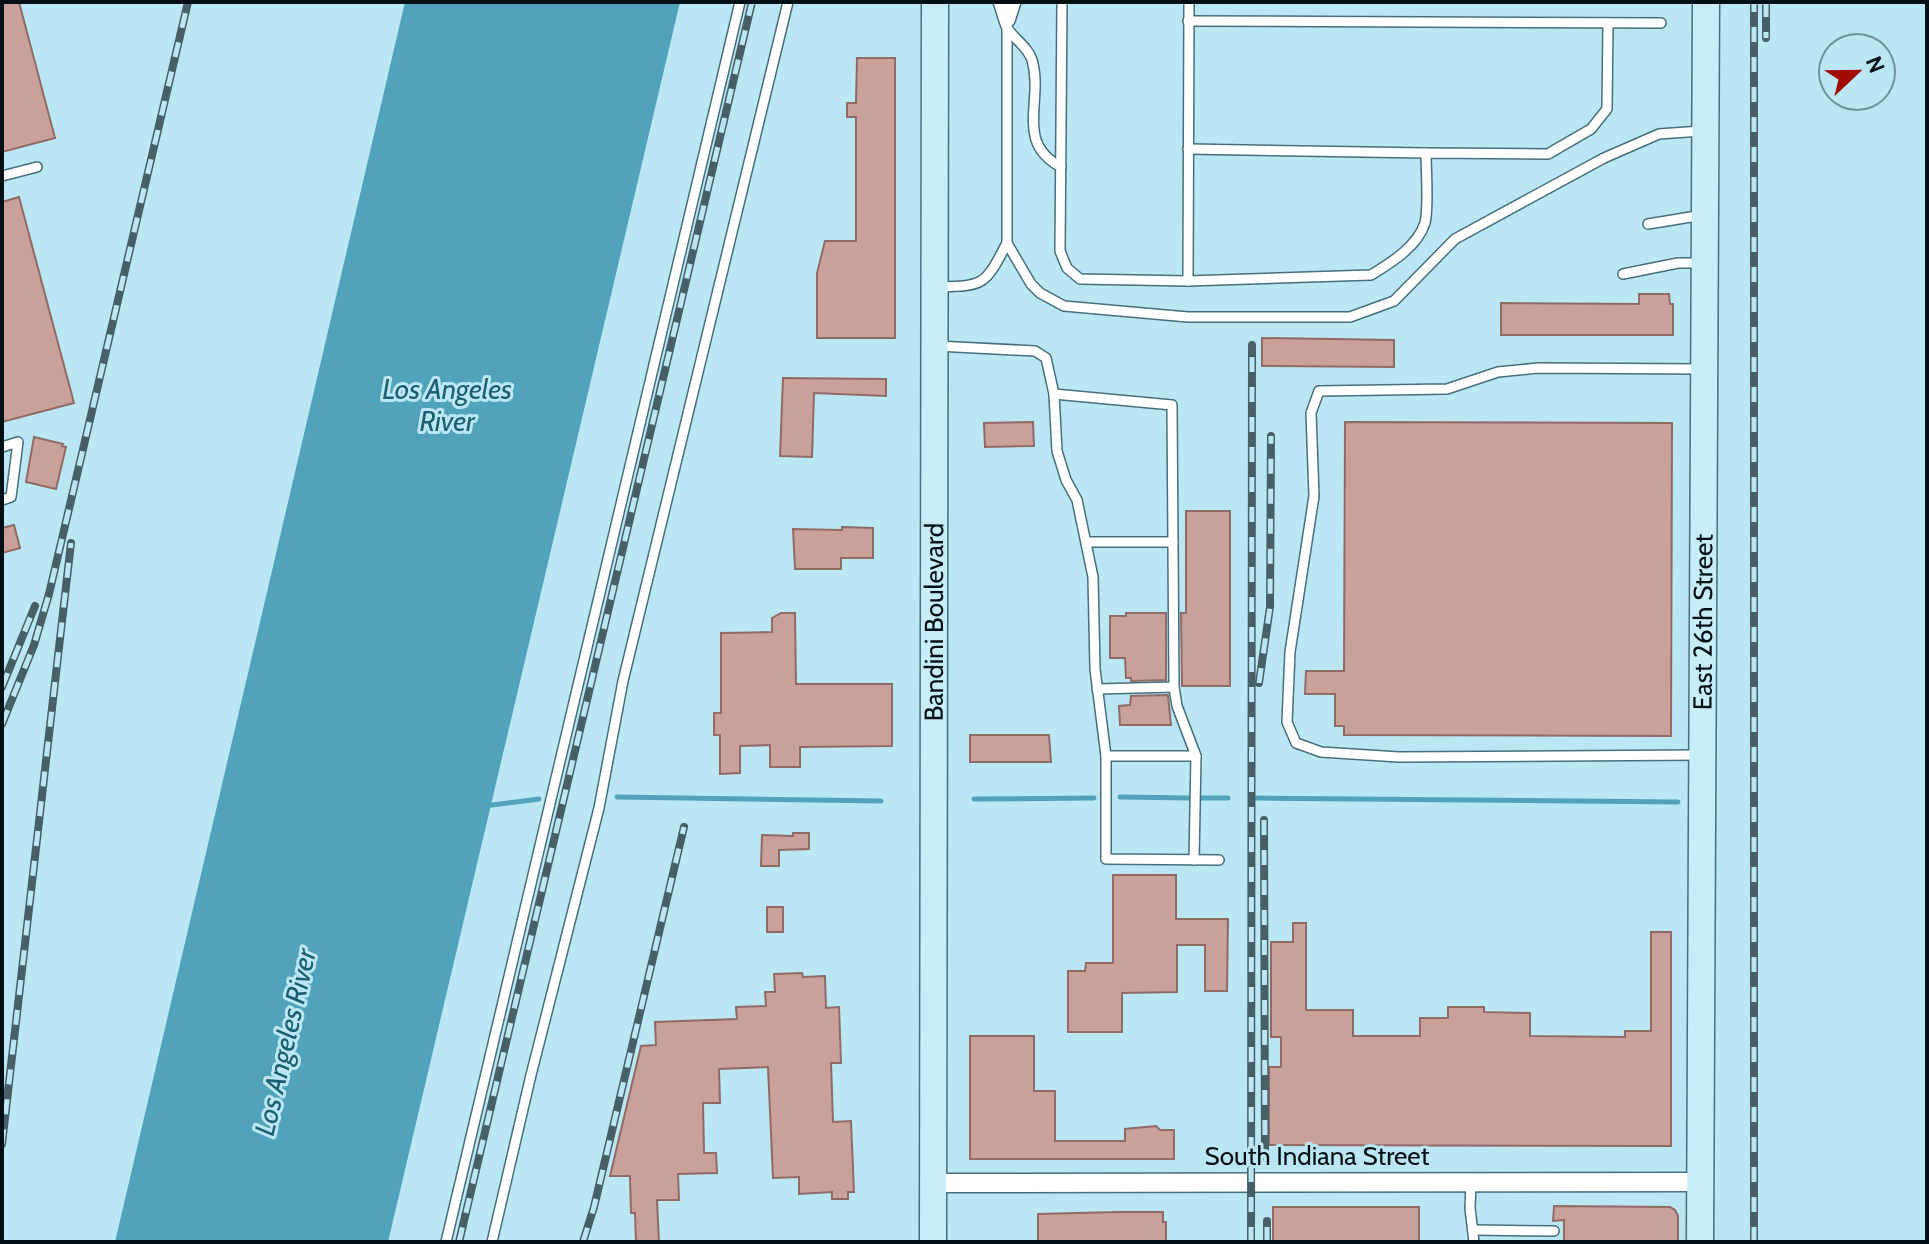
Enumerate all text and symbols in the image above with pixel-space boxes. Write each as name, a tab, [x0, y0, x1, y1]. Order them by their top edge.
north arrow	[1817, 32, 1897, 112]
text: N	[1860, 52, 1891, 77]
water label: Los Angeles River	[382, 372, 512, 438]
street label: Bandini Boulevard	[918, 523, 950, 721]
street label: East 26th Street	[1687, 534, 1719, 710]
water label: Los Angeles River	[247, 944, 323, 1139]
street label: South Indiana Street	[1205, 1140, 1430, 1172]

